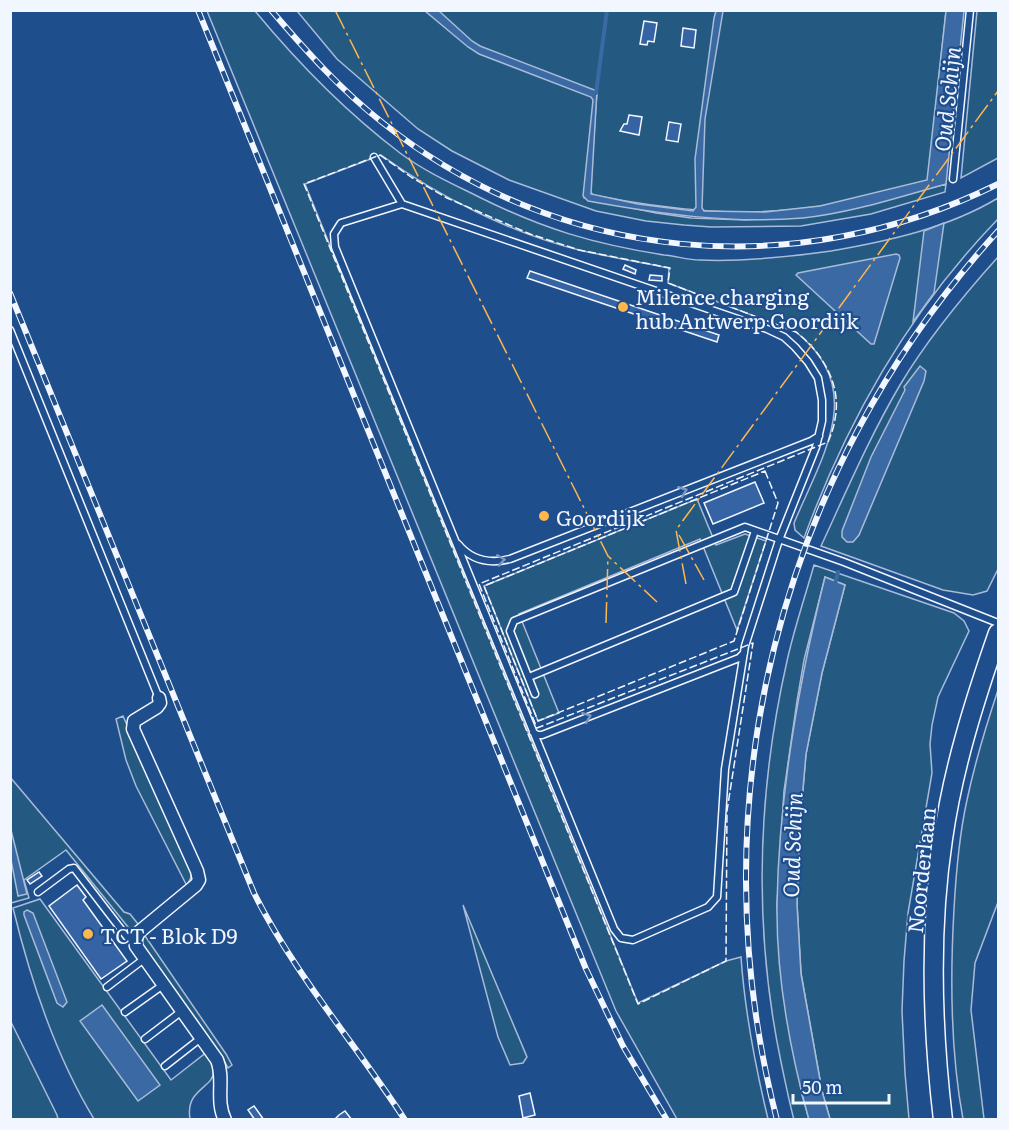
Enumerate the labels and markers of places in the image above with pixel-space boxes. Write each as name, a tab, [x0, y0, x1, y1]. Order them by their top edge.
place label: Milence charging hub Antwerp Goordijk	[635, 280, 859, 335]
marker: Milence charging hub Antwerp Goordijk	[616, 300, 630, 314]
place label: Goordijk	[556, 501, 645, 532]
marker: Goordijk	[537, 509, 551, 523]
place label: TCT - Blok D9	[100, 919, 238, 950]
marker: TCT - Blok D9	[81, 927, 95, 941]

